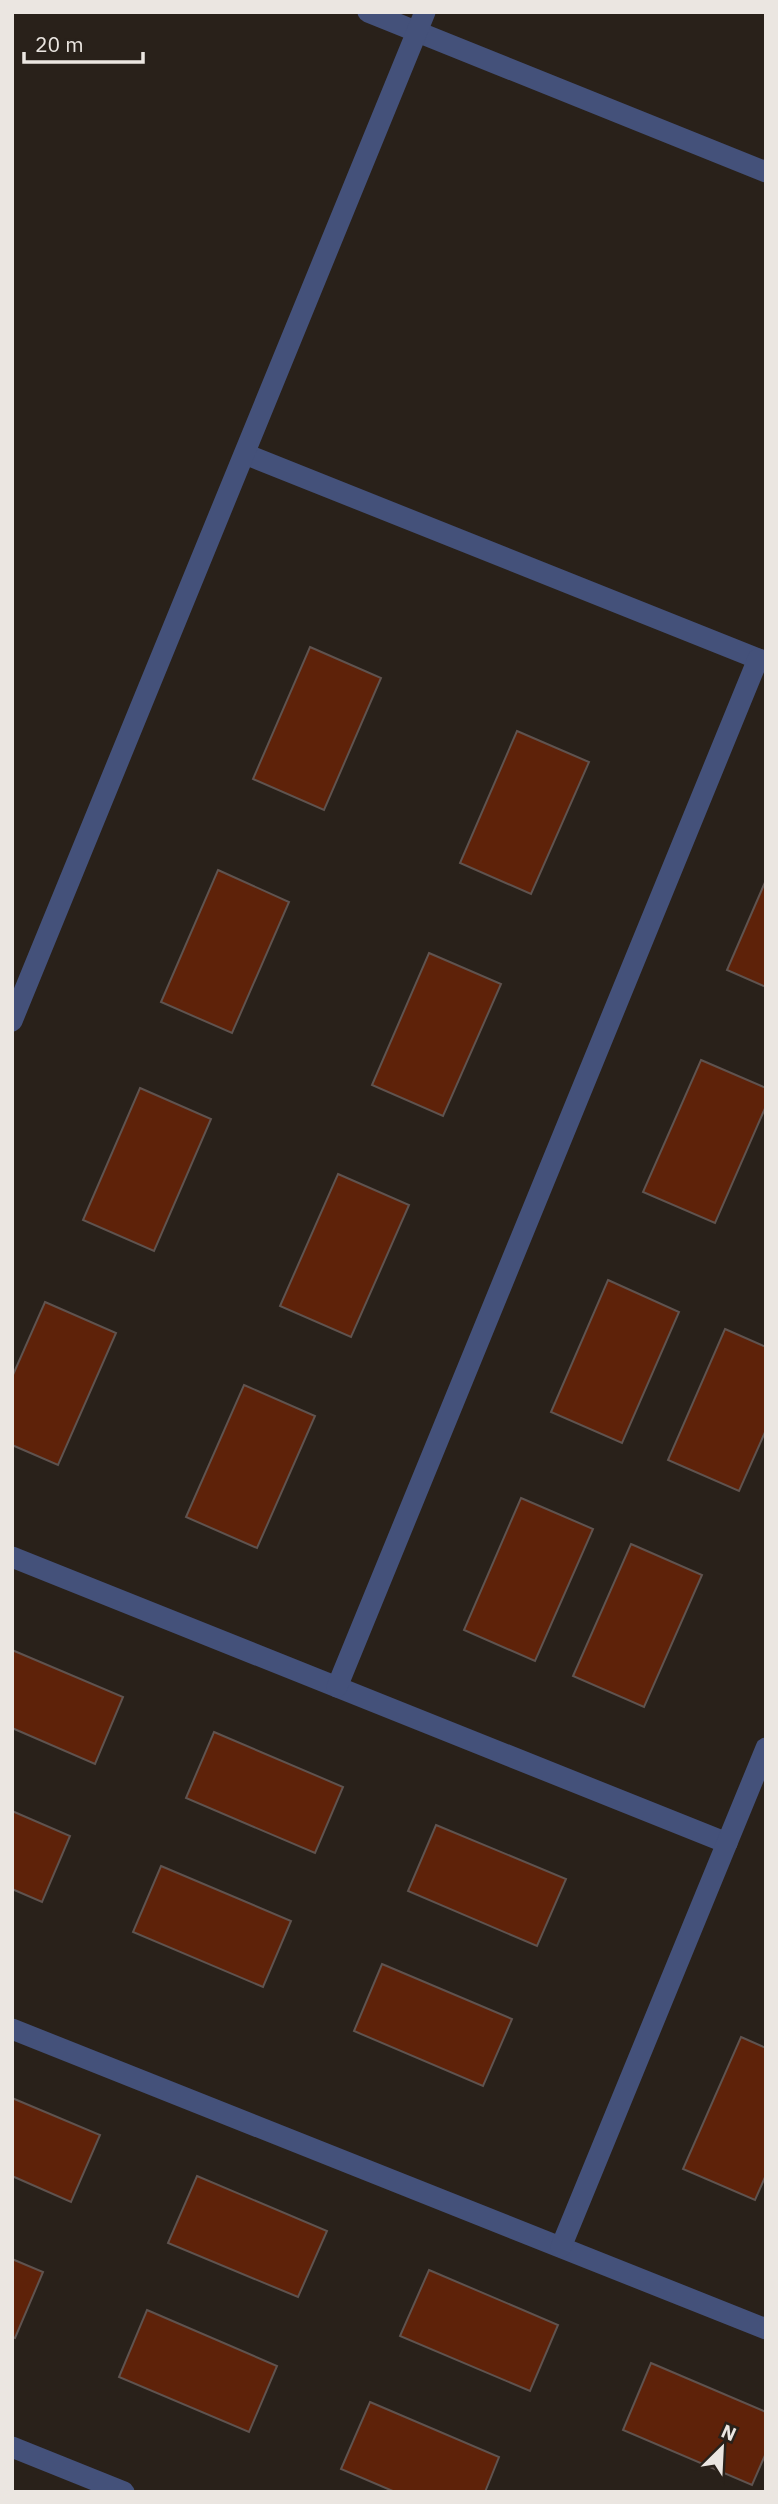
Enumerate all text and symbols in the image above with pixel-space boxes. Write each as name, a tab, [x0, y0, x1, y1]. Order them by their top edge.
scale bar	[24, 21, 144, 65]
text: 20 m	[35, 30, 84, 58]
north arrow	[687, 2413, 757, 2483]
text: N	[718, 2419, 740, 2446]

